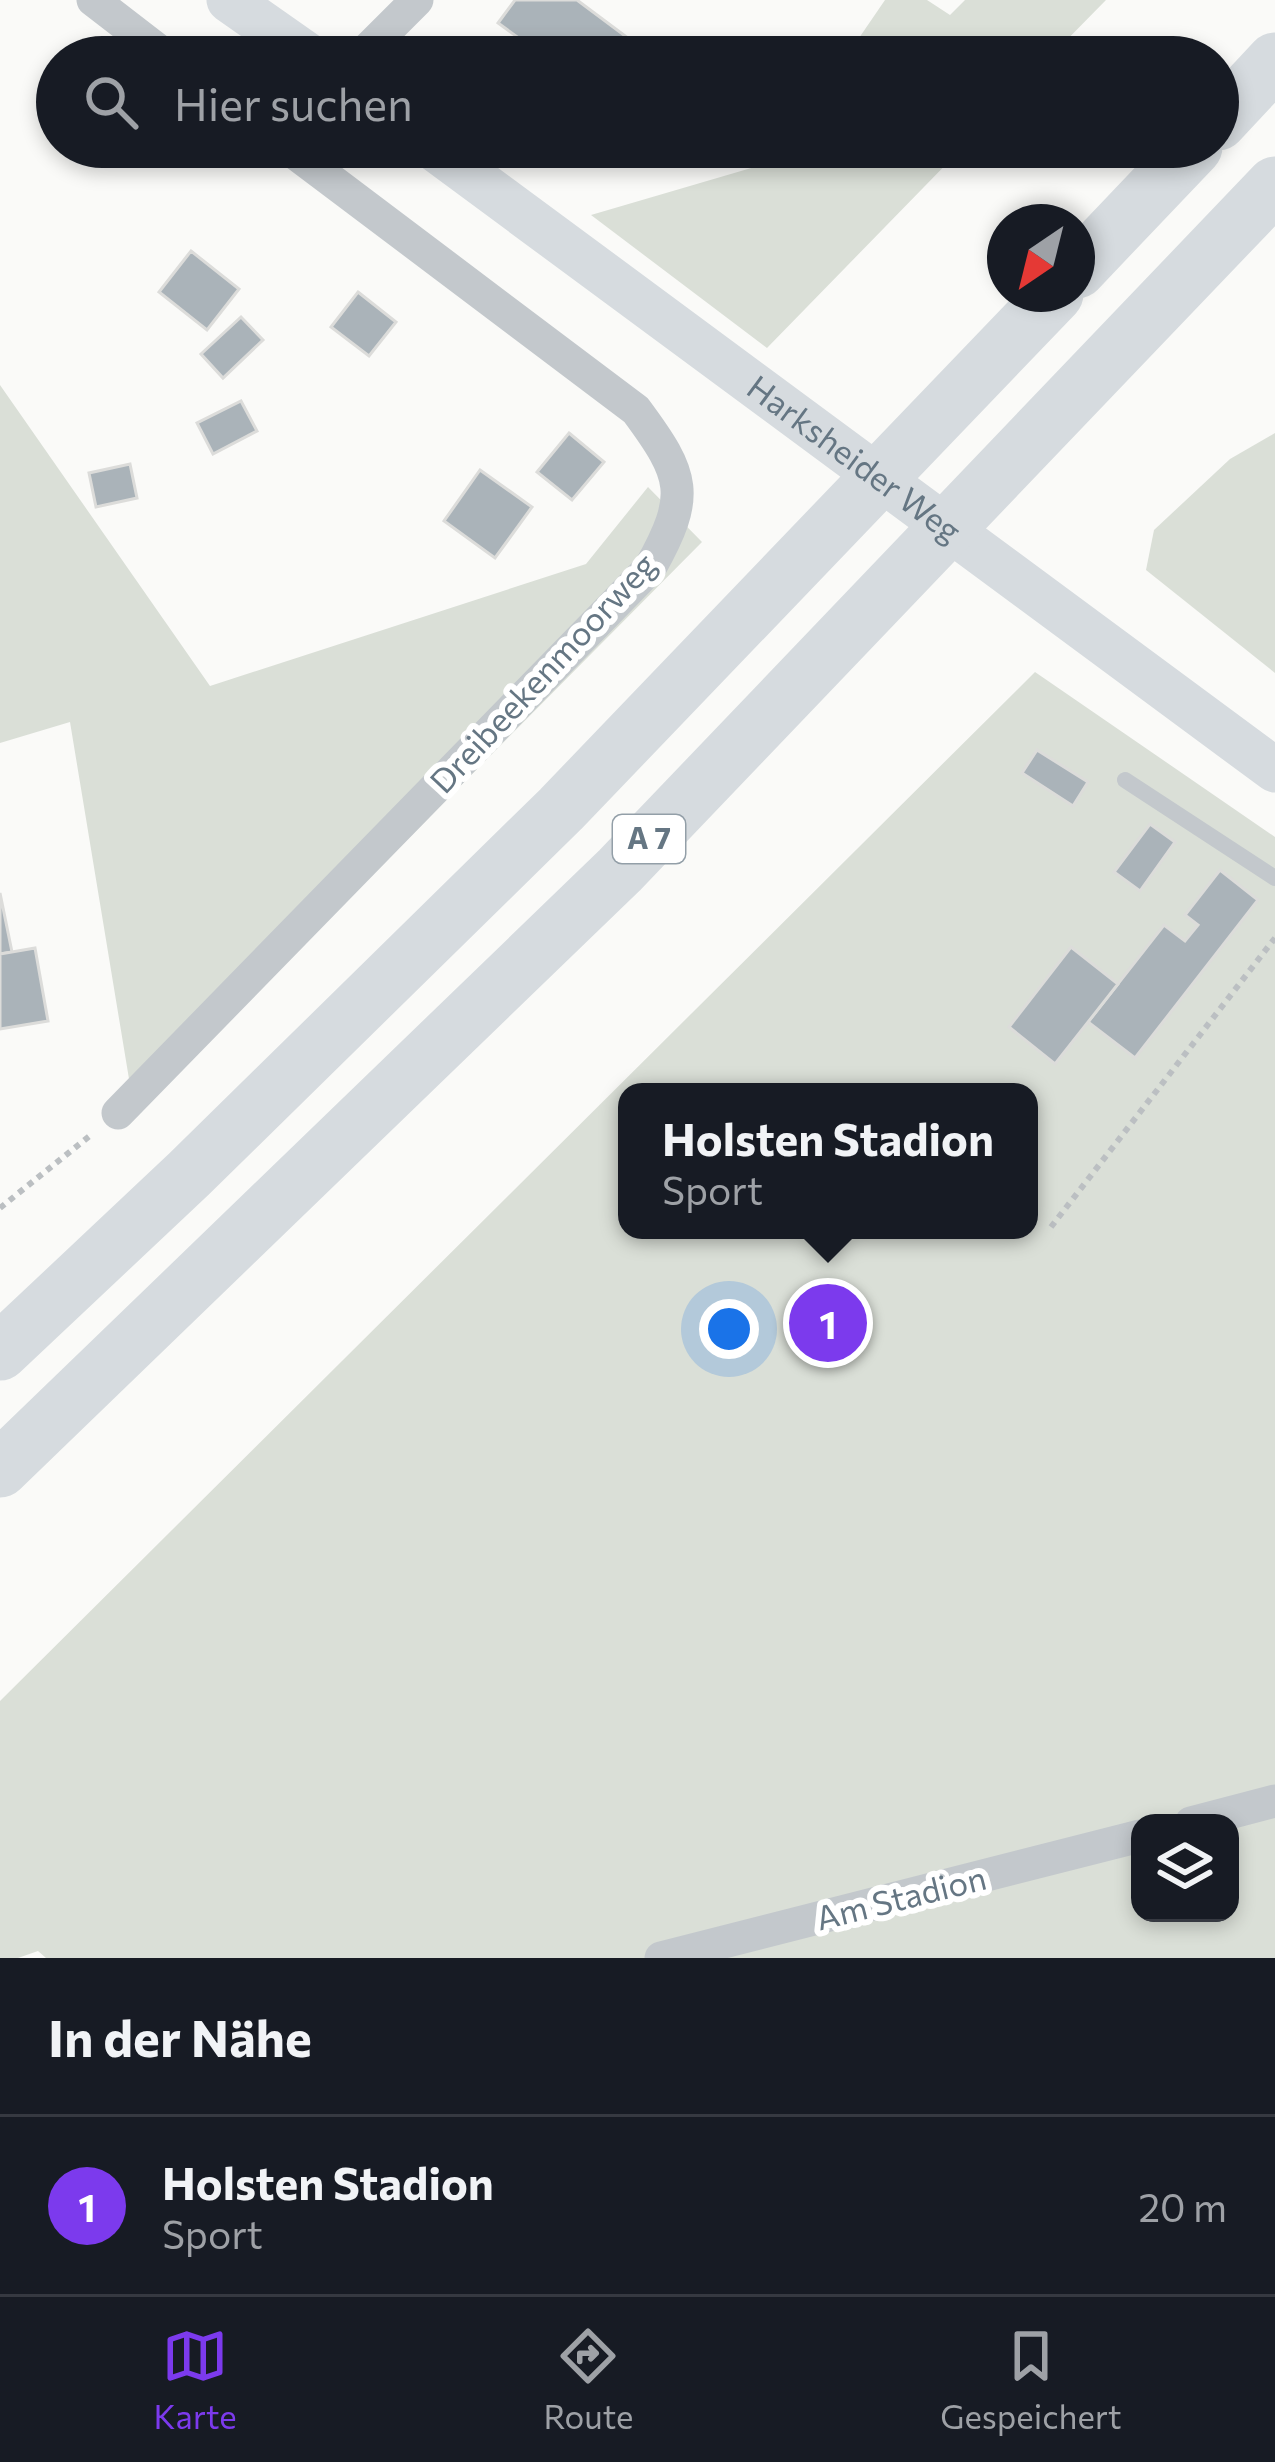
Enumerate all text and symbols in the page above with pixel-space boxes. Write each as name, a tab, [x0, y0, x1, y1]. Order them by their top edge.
search box	[36, 36, 1239, 168]
icon: search	[78, 69, 144, 135]
text: Hier suchen	[174, 75, 413, 130]
north arrow	[987, 204, 1095, 312]
street label: Harksheider Weg	[740, 365, 970, 550]
street label: Dreibeekenmoorweg	[420, 543, 664, 800]
road number: A 7	[613, 815, 685, 863]
popup	[618, 1083, 1038, 1239]
text: Holsten Stadion	[662, 1110, 994, 1165]
text: Sport	[662, 1165, 763, 1213]
pin: 1	[789, 1278, 867, 1368]
your location	[699, 1299, 759, 1359]
map controls	[1131, 1814, 1239, 1922]
button: layers	[1131, 1814, 1239, 1922]
street label: Am Stadion	[811, 1856, 990, 1937]
text: In der Nähe	[48, 2005, 312, 2068]
text: Holsten Stadion	[162, 2154, 494, 2209]
text: 1	[78, 2182, 96, 2230]
text: 20 m	[1139, 2182, 1227, 2230]
text: Sport	[162, 2209, 263, 2257]
tab: Karte	[153, 2323, 237, 2436]
tab: Route	[544, 2323, 633, 2436]
tab: Gespeichert	[940, 2323, 1122, 2436]

